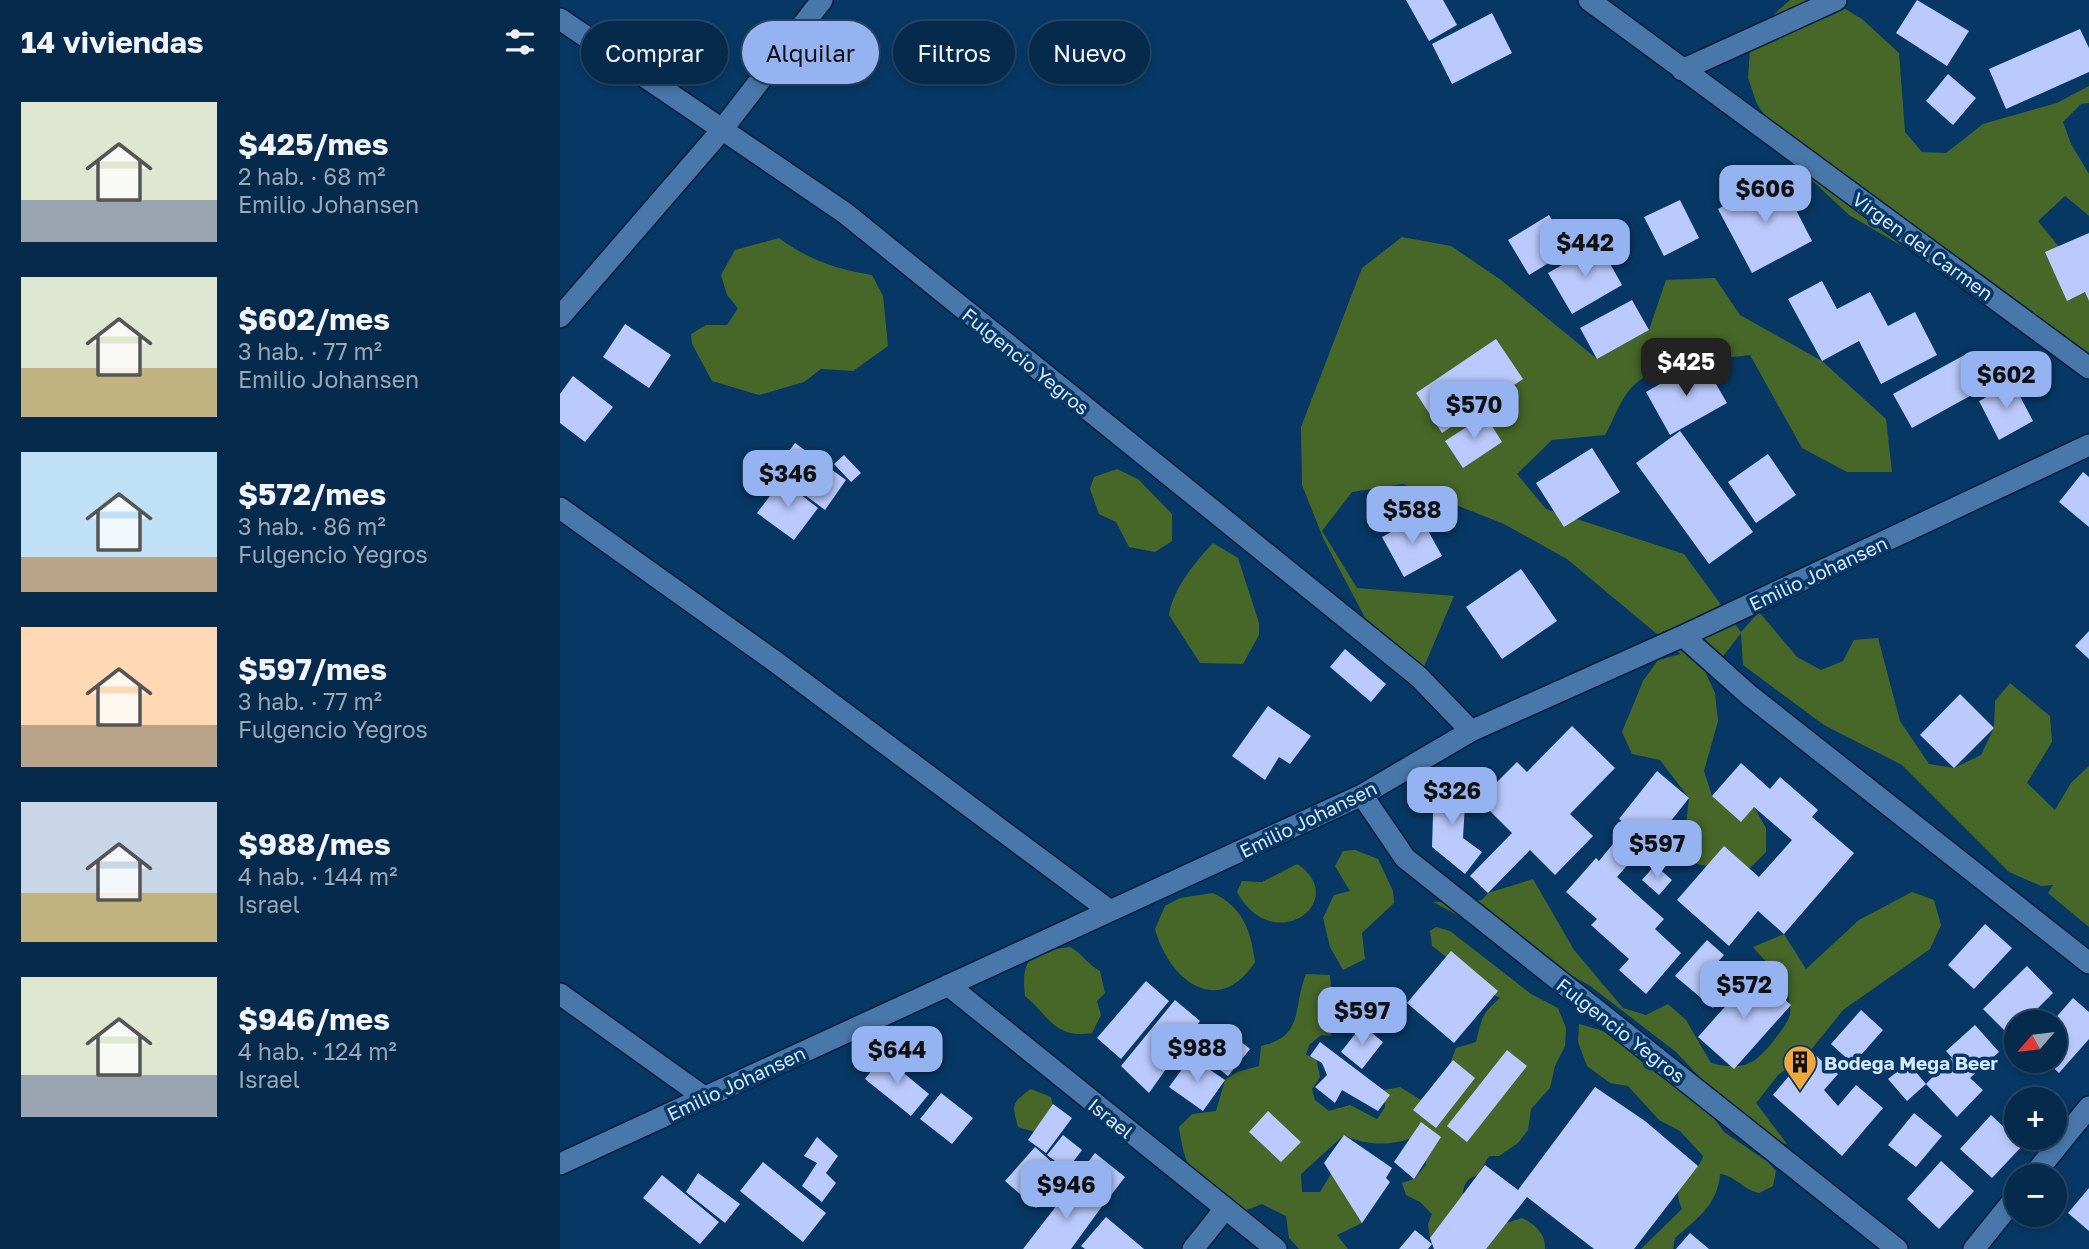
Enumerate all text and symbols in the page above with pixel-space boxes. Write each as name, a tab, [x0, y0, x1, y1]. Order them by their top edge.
chip: Comprar	[581, 21, 728, 84]
chip: Alquilar	[742, 21, 879, 84]
chip: Filtros	[893, 21, 1015, 84]
chip: Nuevo	[1029, 21, 1150, 84]
icon: filters	[501, 23, 539, 61]
text: 14 viviendas	[21, 24, 204, 60]
text: $425/mes	[238, 126, 389, 162]
icon: home	[77, 130, 161, 214]
text: 2 hab. · 68 m²	[238, 162, 386, 190]
pin: $606	[1724, 166, 1806, 225]
text: $606	[1735, 174, 1795, 202]
street label: Virgen del Carmen	[1848, 187, 1998, 305]
text: Emilio Johansen	[238, 190, 419, 218]
pin: $442	[1544, 219, 1626, 279]
text: $442	[1556, 228, 1614, 256]
text: $602/mes	[238, 301, 390, 337]
street label: Fulgencio Yegros	[958, 303, 1094, 419]
icon: home	[77, 305, 161, 389]
text: 3 hab. · 77 m²	[238, 337, 382, 365]
pin: $425	[1645, 338, 1727, 398]
text: $425	[1657, 347, 1715, 375]
pin: $602	[1965, 352, 2047, 411]
text: $602	[1977, 360, 2036, 388]
text: Emilio Johansen	[238, 365, 419, 393]
pin: $570	[1433, 382, 1515, 441]
text: $570	[1446, 390, 1502, 418]
pin: $346	[747, 450, 829, 510]
text: $346	[759, 459, 817, 487]
text: $572/mes	[238, 476, 386, 512]
icon: home	[77, 480, 161, 564]
pin: $588	[1371, 486, 1453, 546]
text: $588	[1383, 495, 1441, 523]
text: 3 hab. · 86 m²	[238, 512, 386, 540]
street label: Emilio Johansen	[1745, 531, 1891, 615]
text: Fulgencio Yegros	[238, 540, 428, 568]
text: $597/mes	[238, 651, 387, 687]
icon: home	[77, 655, 161, 739]
text: 3 hab. · 77 m²	[238, 687, 382, 715]
text: Fulgencio Yegros	[238, 715, 428, 743]
pin: $326	[1411, 768, 1493, 827]
street label: Emilio Johansen	[1236, 776, 1380, 862]
text: $326	[1423, 776, 1481, 804]
pin: $597	[1616, 820, 1698, 880]
text: $988/mes	[238, 826, 391, 862]
text: $597	[1629, 829, 1685, 857]
icon: home	[77, 830, 161, 914]
text: 4 hab. · 144 m²	[238, 862, 398, 890]
text: Israel	[238, 890, 300, 918]
pin: $572	[1703, 962, 1785, 1021]
text: $572	[1716, 970, 1772, 998]
street label: Fulgencio Yegros	[1552, 973, 1690, 1087]
pin: $597	[1321, 988, 1403, 1047]
text: $597	[1334, 996, 1390, 1024]
text: $946/mes	[238, 1001, 390, 1037]
icon: home	[77, 1005, 161, 1089]
north arrow	[2004, 1010, 2067, 1073]
map controls	[2004, 1010, 2067, 1227]
pin: $988	[1156, 1024, 1238, 1084]
pin: $644	[856, 1026, 938, 1086]
text: $988	[1167, 1033, 1227, 1061]
text: $644	[868, 1035, 926, 1063]
text: 4 hab. · 124 m²	[238, 1037, 397, 1065]
street label: Emilio Johansen	[663, 1041, 809, 1125]
building icon: Bodega Mega Beer	[1781, 1043, 1819, 1092]
place label: Bodega Mega Beer	[1824, 1051, 1999, 1074]
text: Israel	[238, 1065, 300, 1093]
button: +	[2004, 1087, 2067, 1150]
street label: Israel	[1084, 1093, 1138, 1143]
pin: $946	[1025, 1162, 1107, 1221]
button: −	[2004, 1164, 2067, 1227]
text: $946	[1037, 1170, 1096, 1198]

